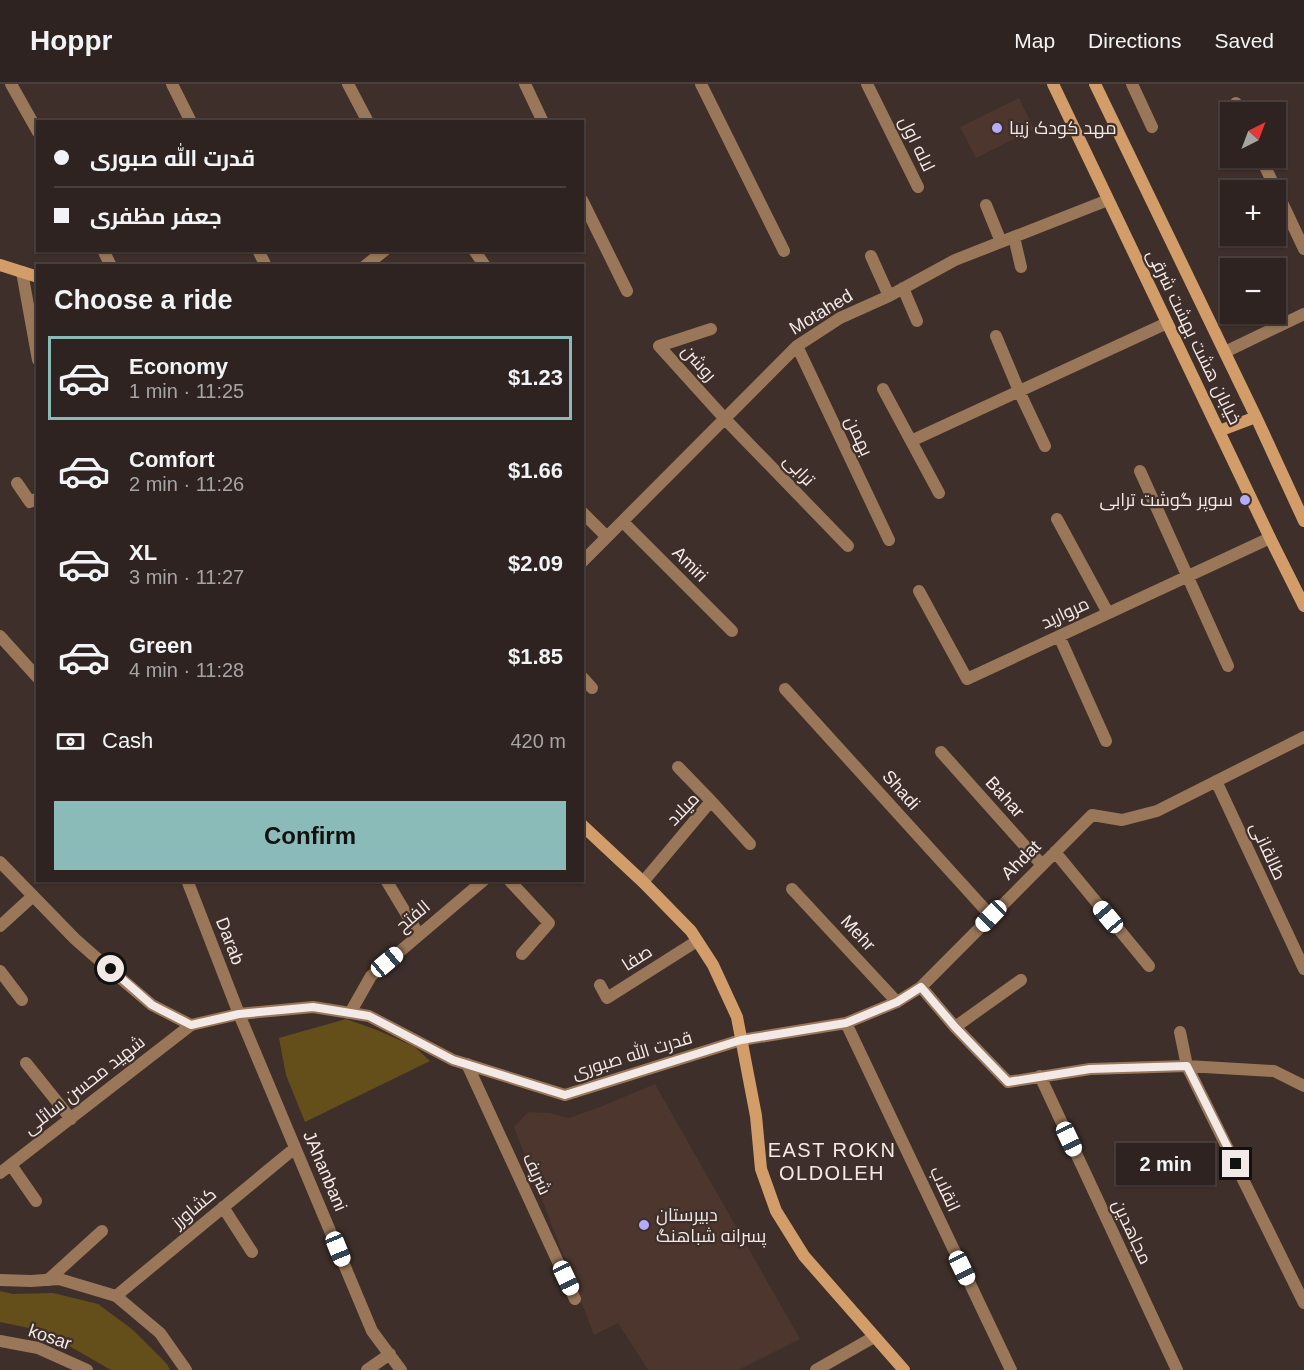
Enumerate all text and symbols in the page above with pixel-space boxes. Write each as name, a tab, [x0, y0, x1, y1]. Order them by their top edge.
text: Hoppr	[30, 25, 112, 56]
text: Map	[1014, 29, 1055, 52]
text: Directions	[1088, 29, 1181, 52]
text: Saved	[1214, 29, 1274, 52]
north arrow	[1220, 102, 1286, 168]
map controls	[1220, 102, 1286, 324]
street label: لاله اول	[894, 113, 939, 175]
place label: مهد کودک زیبا	[1009, 118, 1117, 139]
marker: مهد کودک زیبا	[990, 121, 1004, 135]
text: قدرت الله صبوری	[90, 146, 255, 171]
button: +	[1220, 180, 1286, 246]
text: جعفر مظفری	[90, 204, 222, 229]
street label: خیابان هشت بهشت شرقی	[1142, 246, 1245, 428]
button: −	[1220, 258, 1286, 324]
text: Choose a ride	[54, 285, 233, 315]
street label: Motahed	[786, 285, 856, 339]
street label: روشن	[677, 341, 720, 386]
icon: car	[57, 351, 111, 405]
text: Economy	[129, 354, 228, 379]
text: $1.23	[508, 365, 563, 390]
text: 1 min · 11:25	[129, 380, 244, 402]
street label: بهمن	[840, 413, 877, 459]
icon: car	[57, 444, 111, 498]
text: Comfort	[129, 447, 215, 472]
street label: ترابی	[779, 450, 819, 491]
text: $1.66	[508, 458, 563, 483]
text: 2 min · 11:26	[129, 473, 244, 495]
place label: سوپر گوشت ترابی	[1100, 490, 1233, 512]
marker: سوپر گوشت ترابی	[1238, 493, 1252, 507]
icon: car	[57, 537, 111, 591]
text: XL	[129, 540, 157, 565]
street label: Amiri	[668, 542, 712, 586]
text: $2.09	[508, 551, 563, 576]
text: 3 min · 11:27	[129, 566, 244, 588]
street label: مروارید	[1038, 593, 1093, 634]
icon: car	[57, 630, 111, 684]
text: Green	[129, 633, 193, 658]
text: $1.85	[508, 644, 563, 669]
text: 4 min · 11:28	[129, 659, 244, 681]
icon: cash	[54, 725, 87, 758]
text: Cash	[102, 728, 153, 753]
text: 420 m	[510, 730, 566, 752]
street label: Shadi	[878, 766, 924, 814]
street label: Bahar	[981, 772, 1029, 822]
street label: میلاد	[663, 789, 703, 829]
button: Confirm	[54, 801, 566, 870]
street label: طالقانی	[1245, 819, 1290, 883]
street label: Ahdat	[997, 836, 1045, 884]
street label: الفتح	[392, 896, 435, 937]
car	[972, 897, 1010, 935]
car	[1090, 897, 1126, 937]
street label: Mehr	[837, 911, 879, 955]
street label: Darab	[212, 915, 248, 967]
street label: صفا	[618, 941, 656, 975]
car	[367, 944, 407, 980]
route start	[97, 955, 124, 982]
street label: قدرت الله صبوری	[569, 1025, 695, 1084]
street label: شهید محسن سائلی	[19, 1031, 149, 1139]
car	[1053, 1119, 1085, 1159]
street label: JAhanbani	[299, 1128, 351, 1214]
district label: EAST ROKN OLDOLEH	[768, 1139, 896, 1184]
callout: 2 min	[1116, 1143, 1215, 1185]
street label: شریف	[518, 1150, 555, 1198]
route end	[1222, 1150, 1249, 1177]
text: 2 min	[1139, 1153, 1192, 1175]
street label: انقلاب	[926, 1163, 964, 1215]
street label: کشاورز	[167, 1184, 221, 1234]
street label: مجاهدین	[1107, 1196, 1156, 1268]
place label: دبیرستان پسرانه شباهنگ	[656, 1205, 766, 1248]
marker: دبیرستان پسرانه شباهنگ	[637, 1218, 651, 1232]
car	[323, 1229, 353, 1269]
car	[946, 1248, 978, 1288]
car	[550, 1258, 582, 1298]
street label: kosar	[26, 1320, 74, 1354]

